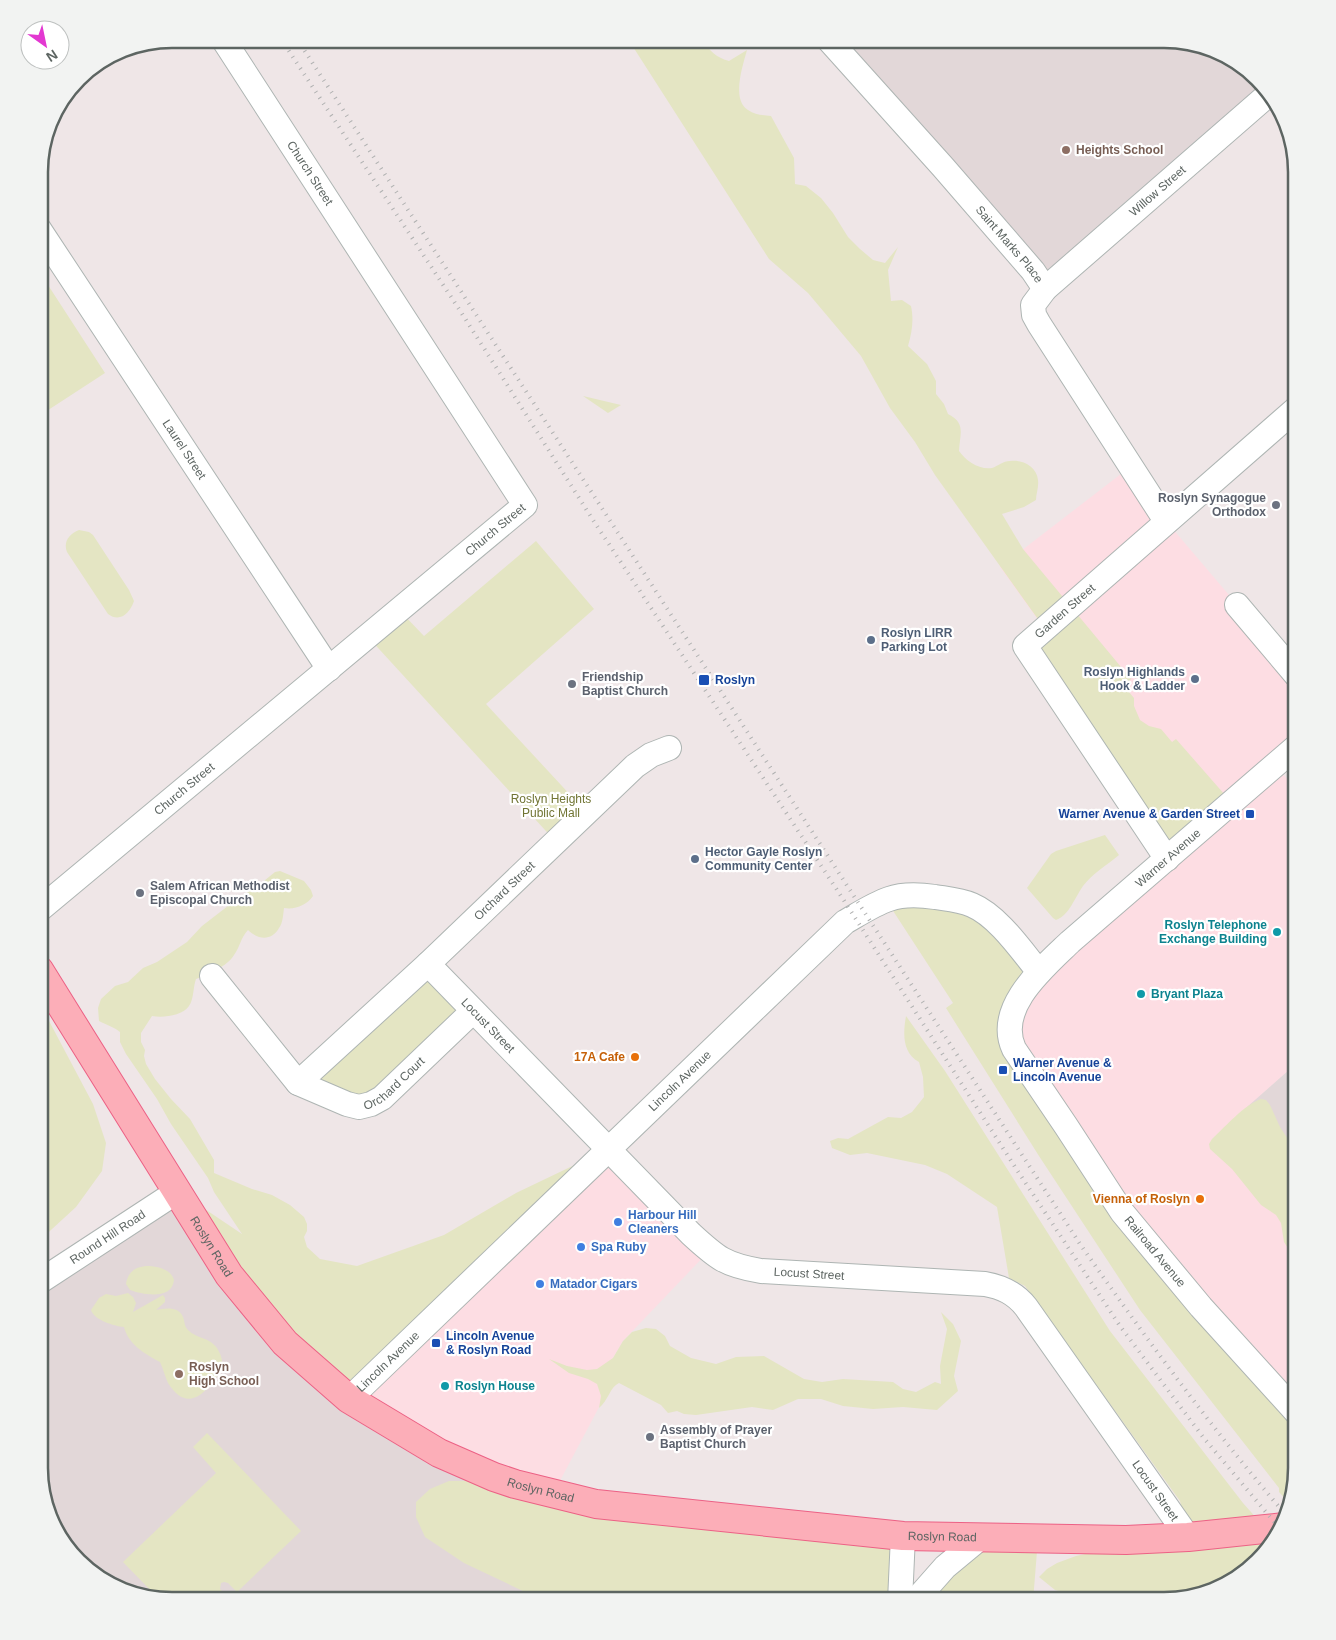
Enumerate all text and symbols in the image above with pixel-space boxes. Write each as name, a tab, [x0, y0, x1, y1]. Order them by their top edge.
north arrow	[20, 20, 70, 70]
text: N	[43, 46, 61, 65]
street label: Church Street	[284, 138, 336, 208]
place label: Heights School	[1076, 143, 1163, 157]
marker: Heights School	[1060, 144, 1072, 156]
street label: Willow Street	[1127, 162, 1189, 219]
street label: Saint Marks Place	[973, 203, 1046, 286]
street label: Laurel Street	[159, 417, 209, 483]
place label: Roslyn Synagogue Orthodox	[1158, 491, 1266, 519]
marker: Roslyn Synagogue Orthodox	[1270, 499, 1282, 511]
street label: Church Street	[462, 500, 529, 559]
street label: Garden Street	[1032, 581, 1098, 641]
place label: Roslyn LIRR Parking Lot	[881, 626, 953, 654]
marker: Roslyn LIRR Parking Lot	[865, 634, 877, 646]
place label: Roslyn Highlands Hook & Ladder	[1084, 665, 1185, 693]
place label: Friendship Baptist Church	[582, 670, 668, 698]
marker: Roslyn	[697, 673, 711, 687]
place label: Roslyn	[715, 673, 755, 687]
marker: Roslyn Highlands Hook & Ladder	[1189, 673, 1201, 685]
marker: Friendship Baptist Church	[566, 678, 578, 690]
street label: Church Street	[151, 759, 218, 818]
park label: Roslyn Heights Public Mall	[511, 792, 591, 820]
place label: Warner Avenue & Garden Street	[1059, 807, 1240, 821]
marker: Warner Avenue & Garden Street	[1244, 808, 1256, 820]
street label: Warner Avenue	[1132, 826, 1204, 890]
place label: Hector Gayle Roslyn Community Center	[705, 845, 822, 873]
marker: Hector Gayle Roslyn Community Center	[689, 853, 701, 865]
street label: Orchard Street	[471, 858, 538, 923]
place label: Salem African Methodist Episcopal Church	[150, 879, 290, 907]
marker: Salem African Methodist Episcopal Church	[134, 887, 146, 899]
place label: Roslyn Telephone Exchange Building	[1159, 918, 1267, 946]
marker: Roslyn Telephone Exchange Building	[1271, 926, 1283, 938]
place label: Bryant Plaza	[1151, 987, 1223, 1001]
marker: Bryant Plaza	[1135, 988, 1147, 1000]
street label: Locust Street	[458, 995, 518, 1056]
street label: Lincoln Avenue	[646, 1047, 714, 1114]
place label: 17A Cafe	[574, 1050, 625, 1064]
marker: 17A Cafe	[629, 1051, 641, 1063]
street label: Orchard Court	[362, 1054, 428, 1113]
place label: Warner Avenue & Lincoln Avenue	[1013, 1056, 1112, 1084]
marker: Warner Avenue & Lincoln Avenue	[997, 1064, 1009, 1076]
place label: Vienna of Roslyn	[1093, 1192, 1190, 1206]
marker: Vienna of Roslyn	[1194, 1193, 1206, 1205]
street label: Round Hill Road	[67, 1207, 148, 1267]
place label: Harbour Hill Cleaners	[628, 1208, 697, 1236]
street label: Railroad Avenue	[1121, 1213, 1189, 1290]
street label: Roslyn Road	[187, 1214, 236, 1280]
marker: Harbour Hill Cleaners	[612, 1216, 624, 1228]
place label: Spa Ruby	[591, 1240, 647, 1254]
marker: Spa Ruby	[575, 1241, 587, 1253]
street label: Locust Street	[773, 1265, 845, 1283]
place label: Matador Cigars	[550, 1277, 638, 1291]
marker: Matador Cigars	[534, 1278, 546, 1290]
street label: Lincoln Avenue	[354, 1328, 422, 1395]
place label: Lincoln Avenue & Roslyn Road	[446, 1329, 535, 1357]
marker: Lincoln Avenue & Roslyn Road	[430, 1337, 442, 1349]
place label: Roslyn High School	[189, 1360, 259, 1388]
marker: Roslyn High School	[173, 1368, 185, 1380]
place label: Roslyn House	[455, 1379, 535, 1393]
marker: Roslyn House	[439, 1380, 451, 1392]
place label: Assembly of Prayer Baptist Church	[660, 1423, 772, 1451]
marker: Assembly of Prayer Baptist Church	[644, 1431, 656, 1443]
street label: Locust Street	[1129, 1458, 1182, 1524]
street label: Roslyn Road	[505, 1475, 576, 1505]
street label: Roslyn Road	[908, 1529, 977, 1544]

